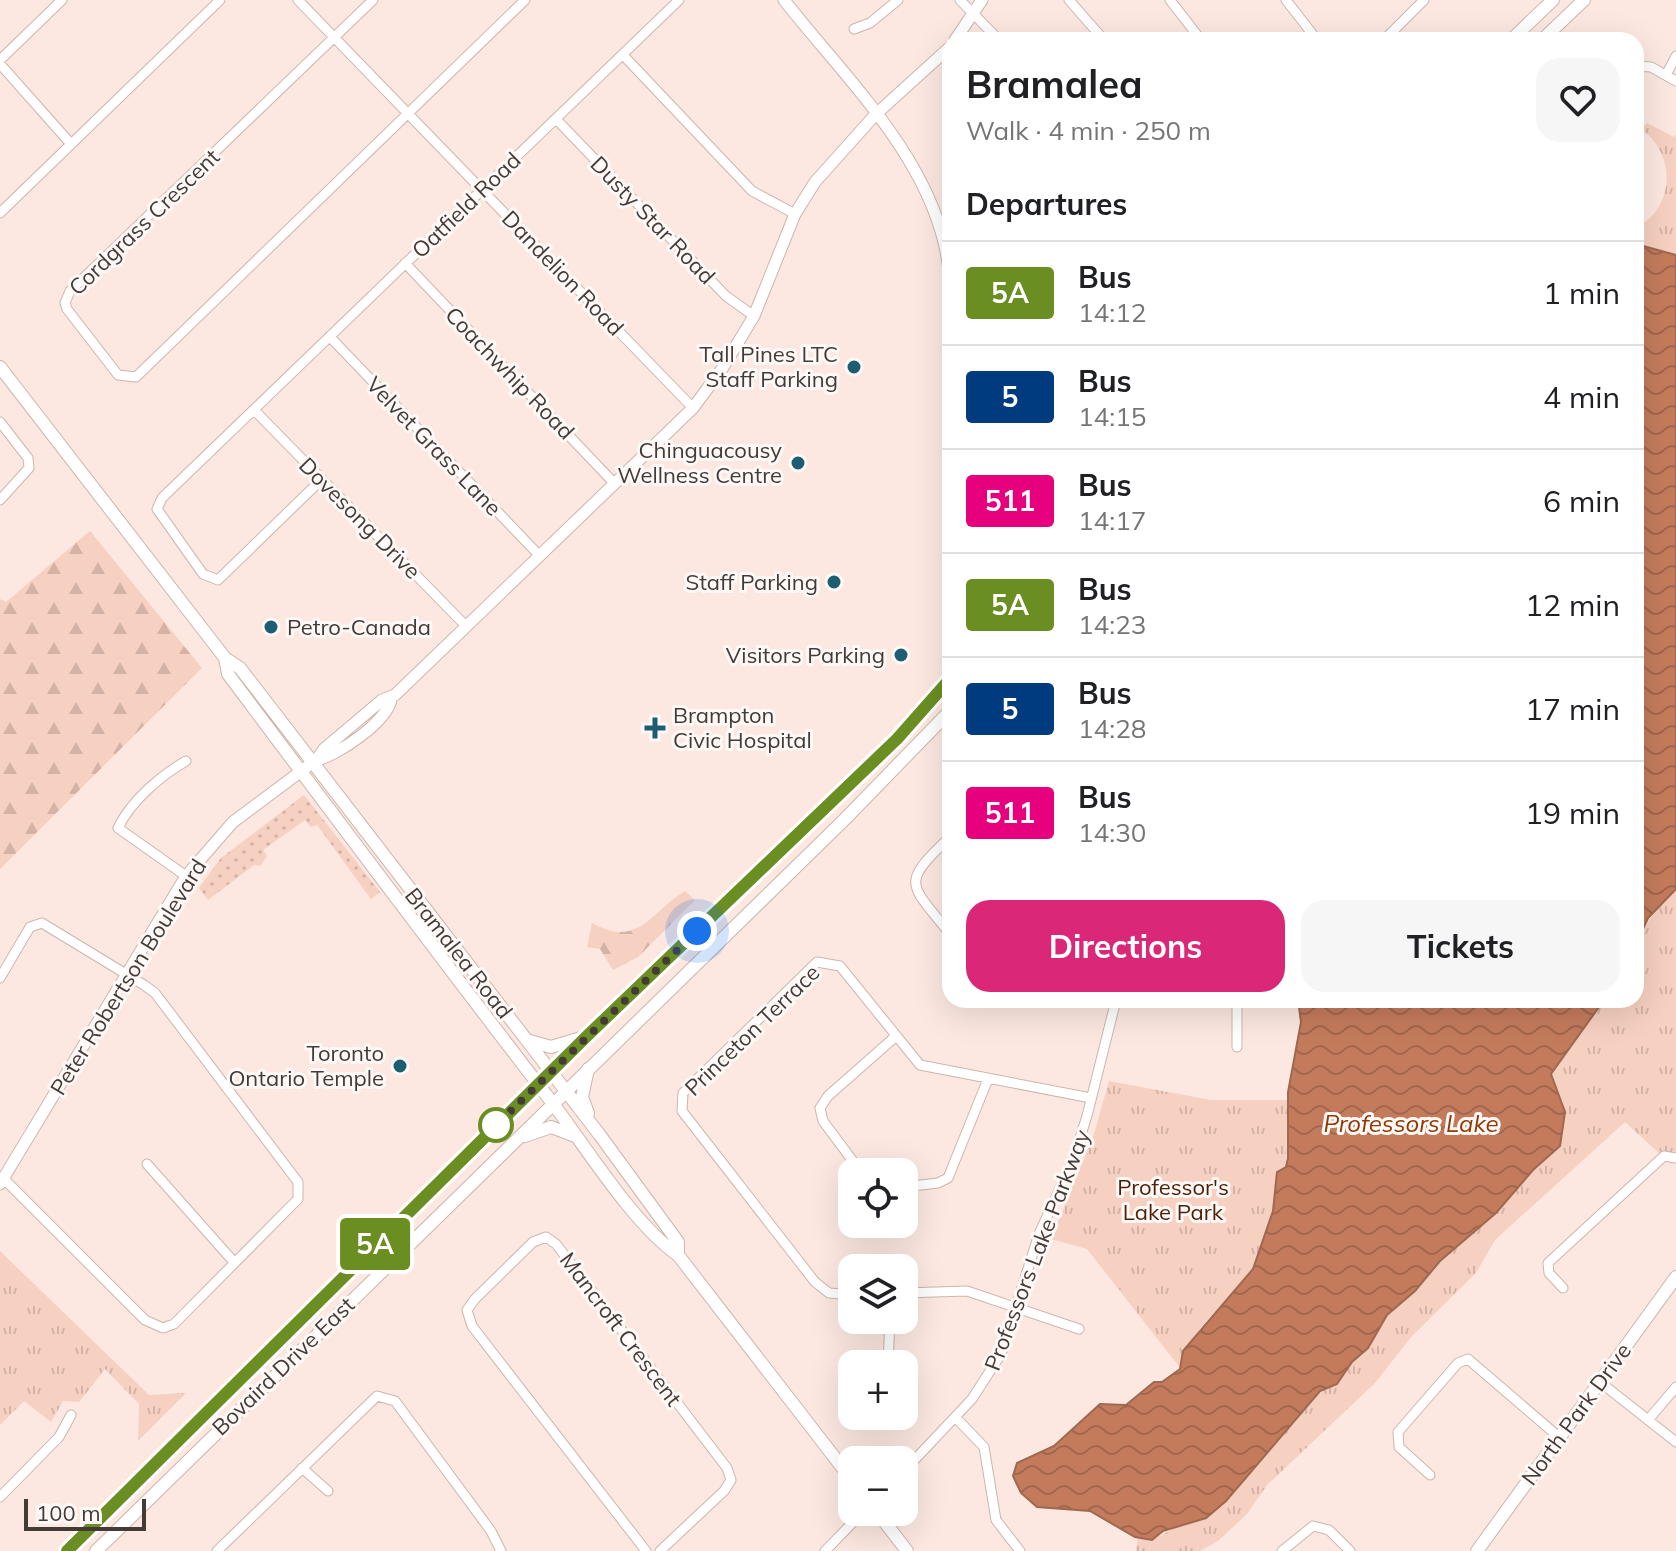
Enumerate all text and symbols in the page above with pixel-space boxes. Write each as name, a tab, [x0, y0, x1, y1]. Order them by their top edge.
button: heart	[1536, 58, 1620, 142]
text: Bramalea	[966, 60, 1143, 108]
text: Walk · 4 min · 250 m	[966, 114, 1211, 147]
street label: Cordgrass Crescent	[63, 143, 225, 301]
street label: Oatfield Road	[406, 146, 526, 264]
street label: Dusty Star Road	[585, 150, 721, 290]
text: Departures	[966, 185, 1127, 223]
street label: Dandelion Road	[496, 205, 630, 341]
text: Bus	[1078, 258, 1132, 296]
text: 1 min	[1543, 274, 1620, 312]
text: 5A	[991, 275, 1029, 310]
text: 14:12	[1078, 296, 1146, 329]
street label: Coachwhip Road	[440, 301, 580, 445]
place label: Tall Pines LTC Staff Parking	[699, 340, 838, 393]
marker: Tall Pines LTC Staff Parking	[845, 358, 863, 376]
text: Bus	[1078, 362, 1132, 400]
street label: Velvet Grass Lane	[360, 370, 508, 522]
text: 4 min	[1543, 378, 1620, 416]
text: 5	[1002, 379, 1018, 414]
text: 14:15	[1078, 400, 1146, 433]
place label: Chinguacousy Wellness Centre	[617, 436, 782, 489]
street label: Dovesong Drive	[293, 451, 427, 585]
marker: Chinguacousy Wellness Centre	[789, 454, 807, 472]
text: Bus	[1078, 466, 1132, 504]
text: 6 min	[1543, 482, 1620, 520]
text: 511	[985, 483, 1035, 518]
text: 14:17	[1078, 504, 1146, 537]
place label: Staff Parking	[685, 568, 818, 596]
text: Bus	[1078, 570, 1132, 608]
marker: Staff Parking	[825, 573, 843, 591]
text: 12 min	[1525, 586, 1620, 624]
text: 5A	[991, 587, 1029, 622]
text: 14:23	[1078, 608, 1146, 641]
place label: Petro-Canada	[287, 613, 431, 641]
marker: Petro-Canada	[262, 618, 280, 636]
place label: Visitors Parking	[726, 641, 885, 669]
marker: Visitors Parking	[892, 646, 910, 664]
text: Bus	[1078, 674, 1132, 712]
text: 17 min	[1525, 690, 1620, 728]
text: 5	[1002, 691, 1018, 726]
place label: Brampton Civic Hospital	[673, 701, 812, 754]
text: 14:28	[1078, 712, 1146, 745]
marker: Brampton Civic Hospital	[644, 717, 666, 739]
text: Bus	[1078, 778, 1132, 816]
text: 19 min	[1525, 794, 1620, 832]
text: 511	[985, 795, 1035, 830]
text: 14:30	[1078, 816, 1146, 849]
street label: Peter Robertson Boulevard	[44, 854, 212, 1100]
street label: Bramalea Road	[399, 882, 519, 1024]
button: Directions	[966, 900, 1285, 992]
button: Tickets	[1301, 900, 1620, 992]
your location	[677, 911, 717, 951]
street label: Princeton Terrace	[679, 958, 825, 1102]
place label: Toronto Ontario Temple	[228, 1039, 384, 1092]
marker: Toronto Ontario Temple	[391, 1057, 409, 1075]
unlabelled marker	[479, 1108, 513, 1142]
water label: Professors Lake	[1323, 1108, 1499, 1138]
street label: Professors Lake Parkway	[978, 1125, 1096, 1375]
map controls	[838, 1158, 918, 1526]
button: locate	[838, 1158, 918, 1238]
park label: Professor's Lake Park	[1117, 1173, 1229, 1226]
line badge: 5A	[339, 1218, 411, 1270]
text: 5A	[356, 1226, 394, 1261]
street label: Mancroft Crescent	[554, 1246, 688, 1412]
button: layers	[838, 1254, 918, 1334]
street label: Bovaird Drive East	[206, 1291, 360, 1441]
street label: North Park Drive	[1515, 1337, 1637, 1491]
button: +	[838, 1350, 918, 1430]
button: −	[838, 1446, 918, 1526]
scale bar	[24, 1495, 146, 1531]
text: 100 m	[36, 1499, 101, 1527]

